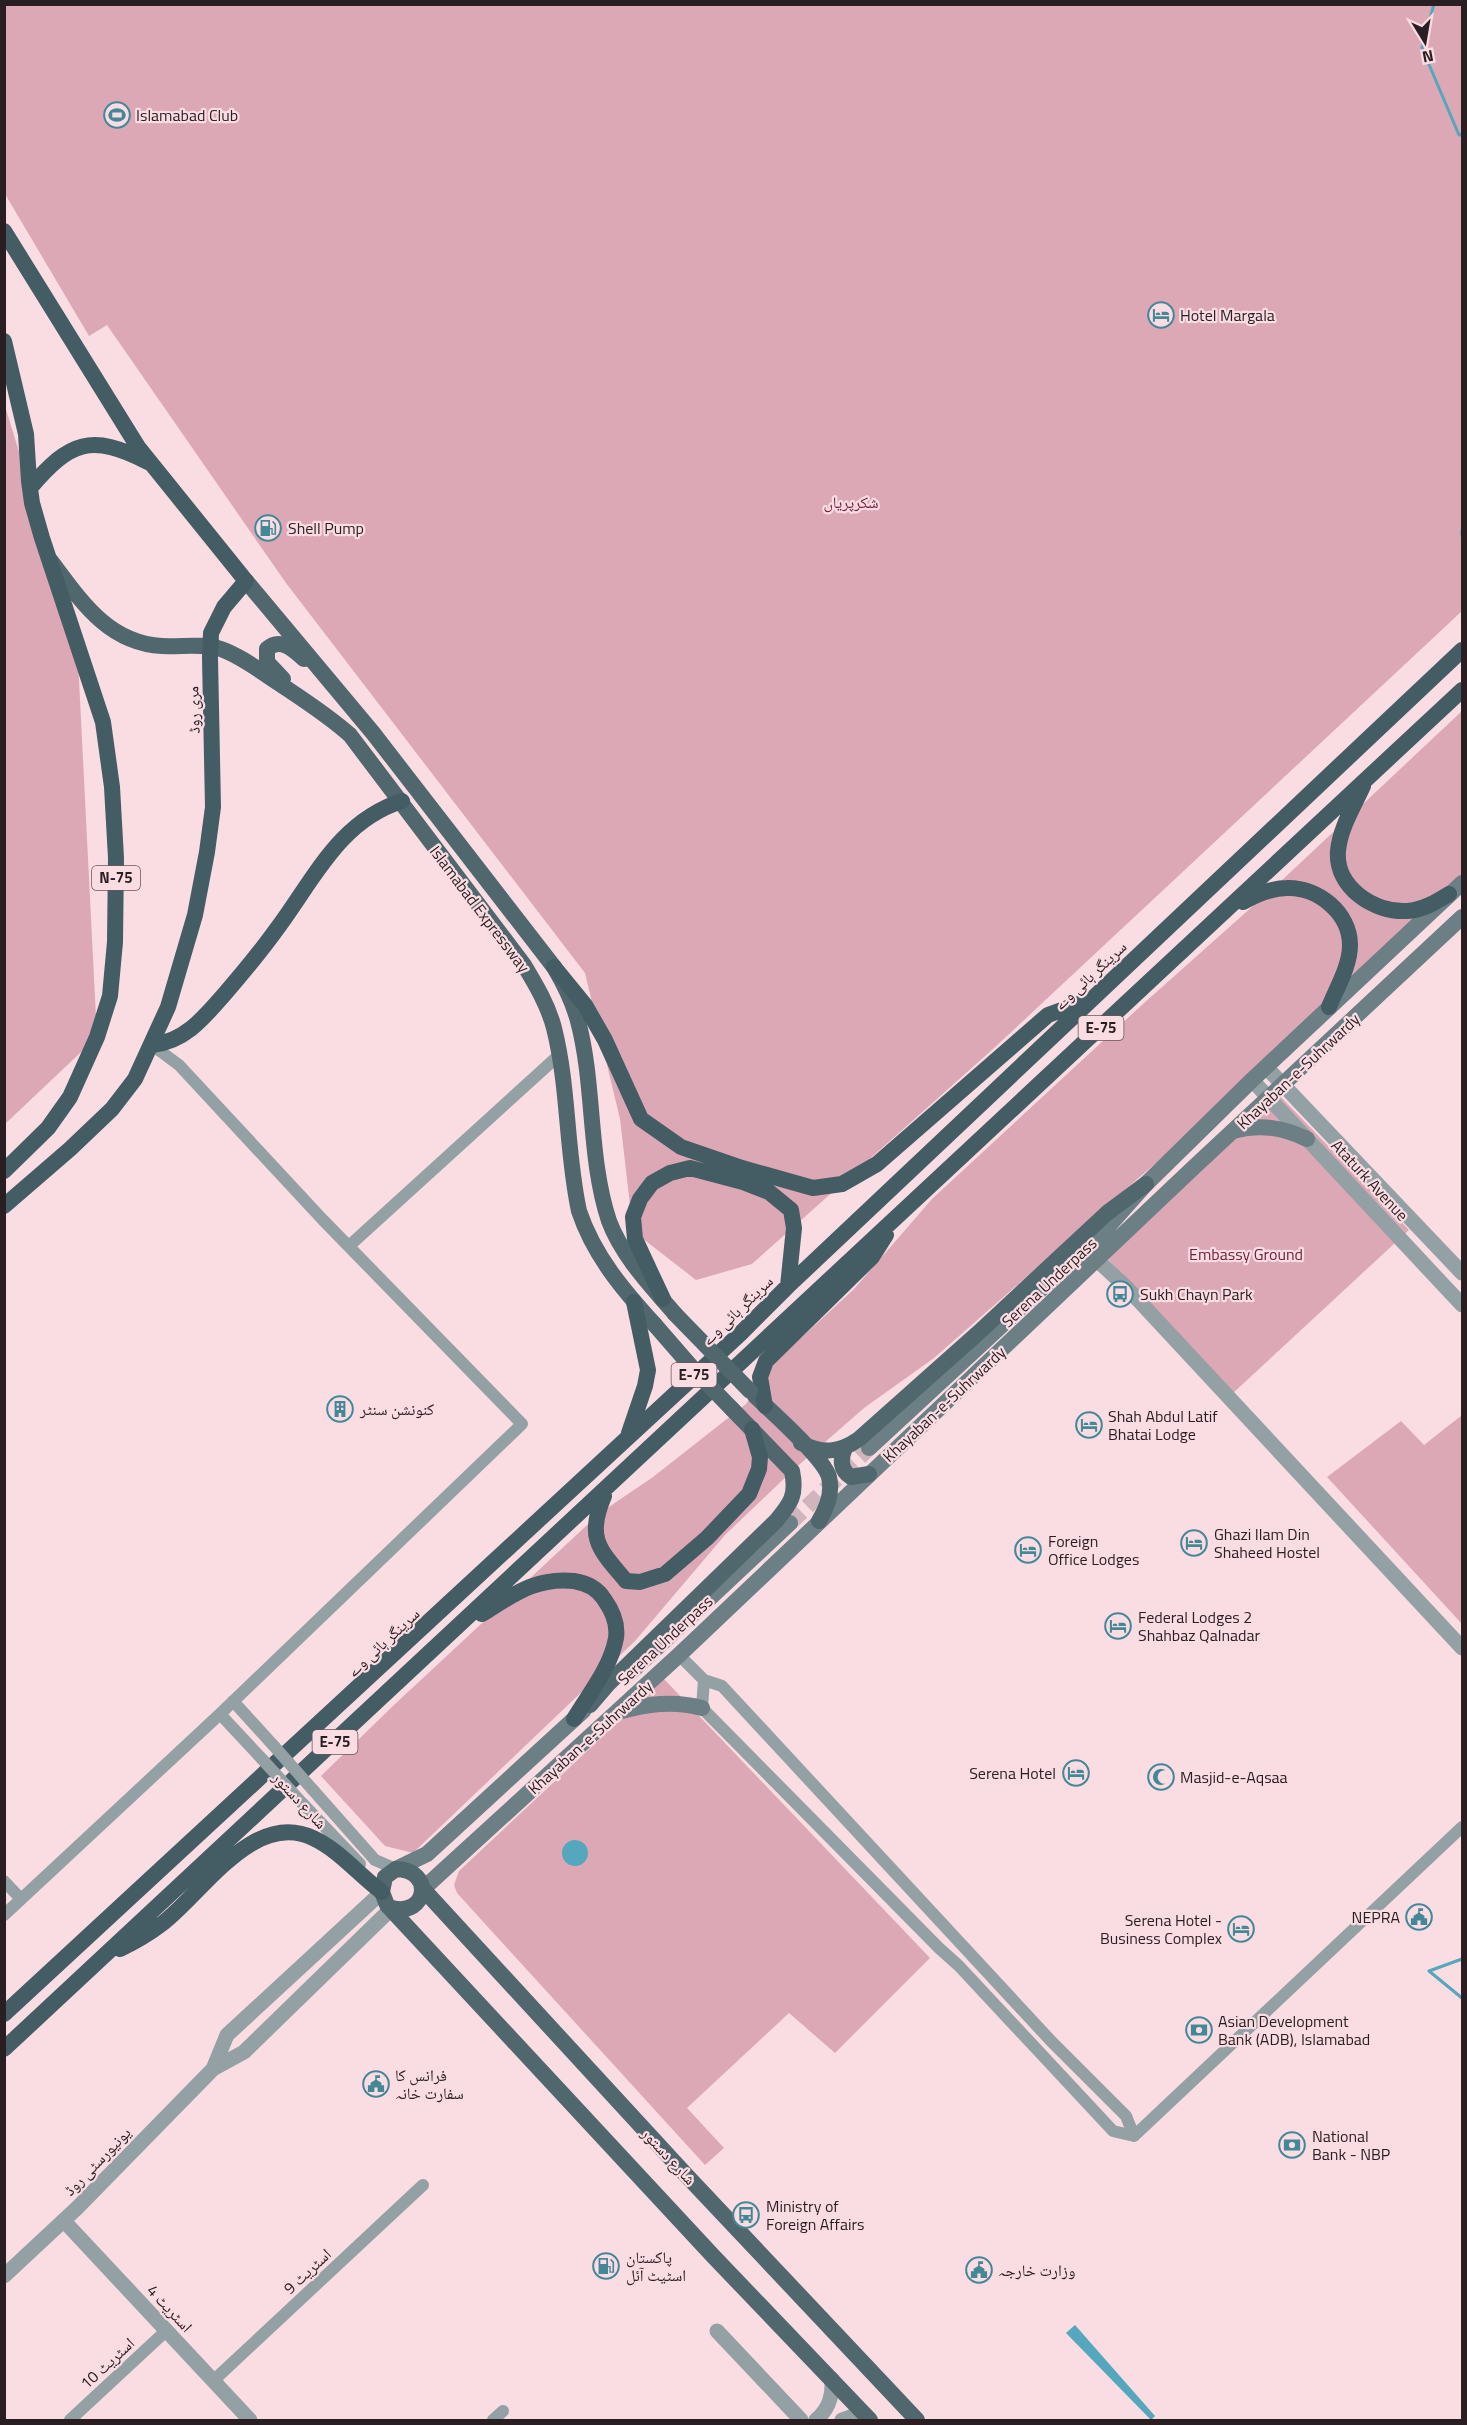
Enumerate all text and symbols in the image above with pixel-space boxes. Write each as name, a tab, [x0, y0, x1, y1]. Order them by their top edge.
north arrow	[1395, 12, 1455, 72]
text: N	[1420, 44, 1436, 70]
sports icon: Islamabad Club	[102, 100, 132, 130]
place label: Islamabad Club	[136, 103, 238, 127]
hotel icon: Hotel Margala	[1146, 300, 1176, 330]
place label: Hotel Margala	[1180, 303, 1275, 327]
park label: شکرپریاں	[823, 490, 879, 514]
fuel station icon: Shell Pump	[253, 513, 283, 543]
place label: Shell Pump	[288, 516, 364, 540]
street label: مری روڈ	[180, 686, 206, 734]
street label: Islamabad Expressway	[424, 840, 536, 978]
road number: N-75	[92, 866, 140, 890]
street label: سرینگر ہائی وے	[1048, 935, 1132, 1015]
street label: Khayaban-e-Suhrwardy	[1231, 1007, 1365, 1135]
road number: E-75	[1078, 1016, 1124, 1040]
street label: Ataturk Avenue	[1326, 1134, 1414, 1226]
street label: Serena Underpass	[996, 1231, 1102, 1333]
park label: Embassy Ground	[1189, 1242, 1303, 1266]
street label: سرینگر ہائی وے	[696, 1270, 778, 1350]
bus stop icon: Sukh Chayn Park	[1105, 1279, 1135, 1309]
place label: Sukh Chayn Park	[1140, 1282, 1253, 1306]
street label: Khayaban-e-Suhrwardy	[877, 1340, 1011, 1468]
road number: E-75	[672, 1363, 716, 1387]
building icon: کنونشن سنٹر	[325, 1394, 355, 1424]
place label: کنونشن سنٹر	[359, 1397, 434, 1421]
place label: Shah Abdul Latif Bhatai Lodge	[1108, 1404, 1218, 1446]
hotel icon: Shah Abdul Latif Bhatai Lodge	[1074, 1410, 1104, 1440]
place label: Ghazi Ilam Din Shaheed Hostel	[1214, 1522, 1320, 1564]
hotel icon: Ghazi Ilam Din Shaheed Hostel	[1179, 1528, 1209, 1558]
place label: Foreign Office Lodges	[1048, 1529, 1139, 1571]
hotel icon: Foreign Office Lodges	[1013, 1535, 1043, 1565]
street label: Serena Underpass	[612, 1589, 718, 1691]
street label: سرینگر ہائی وے	[341, 1602, 425, 1682]
place label: Federal Lodges 2 Shahbaz Qalnadar	[1138, 1605, 1260, 1647]
hotel icon: Federal Lodges 2 Shahbaz Qalnadar	[1103, 1611, 1133, 1641]
street label: Khayaban-e-Suhrwardy	[522, 1674, 658, 1800]
road number: E-75	[312, 1730, 358, 1754]
hotel icon: Serena Hotel	[1061, 1758, 1091, 1788]
place label: Serena Hotel	[969, 1761, 1056, 1785]
mosque icon: Masjid-e-Aqsaa	[1146, 1762, 1176, 1792]
street label: شارع دستور	[266, 1765, 333, 1834]
place label: Masjid-e-Aqsaa	[1180, 1765, 1288, 1789]
public building icon: NEPRA	[1404, 1902, 1434, 1932]
place label: NEPRA	[1352, 1905, 1400, 1929]
place label: Serena Hotel - Business Complex	[1100, 1908, 1222, 1950]
hotel icon: Serena Hotel - Business Complex	[1226, 1914, 1256, 1944]
place label: Asian Development Bank (ADB), Islamabad	[1218, 2009, 1370, 2051]
bank icon: Asian Development Bank (ADB), Islamabad	[1184, 2015, 1214, 2045]
place label: فرانس کا سفارت خانہ	[395, 2063, 464, 2105]
public building icon: فرانس کا سفارت خانہ	[361, 2069, 391, 2099]
street label: یونیورسٹی روڈ	[58, 2121, 136, 2201]
street label: شارع دستور	[635, 2121, 702, 2190]
place label: National Bank - NBP	[1312, 2124, 1390, 2166]
bank icon: National Bank - NBP	[1277, 2130, 1307, 2160]
place label: Ministry of Foreign Affairs	[766, 2194, 864, 2236]
bus stop icon: Ministry of Foreign Affairs	[731, 2200, 761, 2230]
street label: اسٹریٹ 9	[278, 2243, 336, 2299]
place label: پاکستان اسٹیٹ آئل	[626, 2245, 686, 2287]
fuel station icon: پاکستان اسٹیٹ آئل	[591, 2251, 621, 2281]
public building icon: وزارت خارجہ	[964, 2255, 994, 2285]
place label: وزارت خارجہ	[998, 2258, 1076, 2282]
street label: اسٹریٹ 4	[142, 2279, 198, 2337]
street label: اسٹریٹ 10	[74, 2332, 140, 2394]

